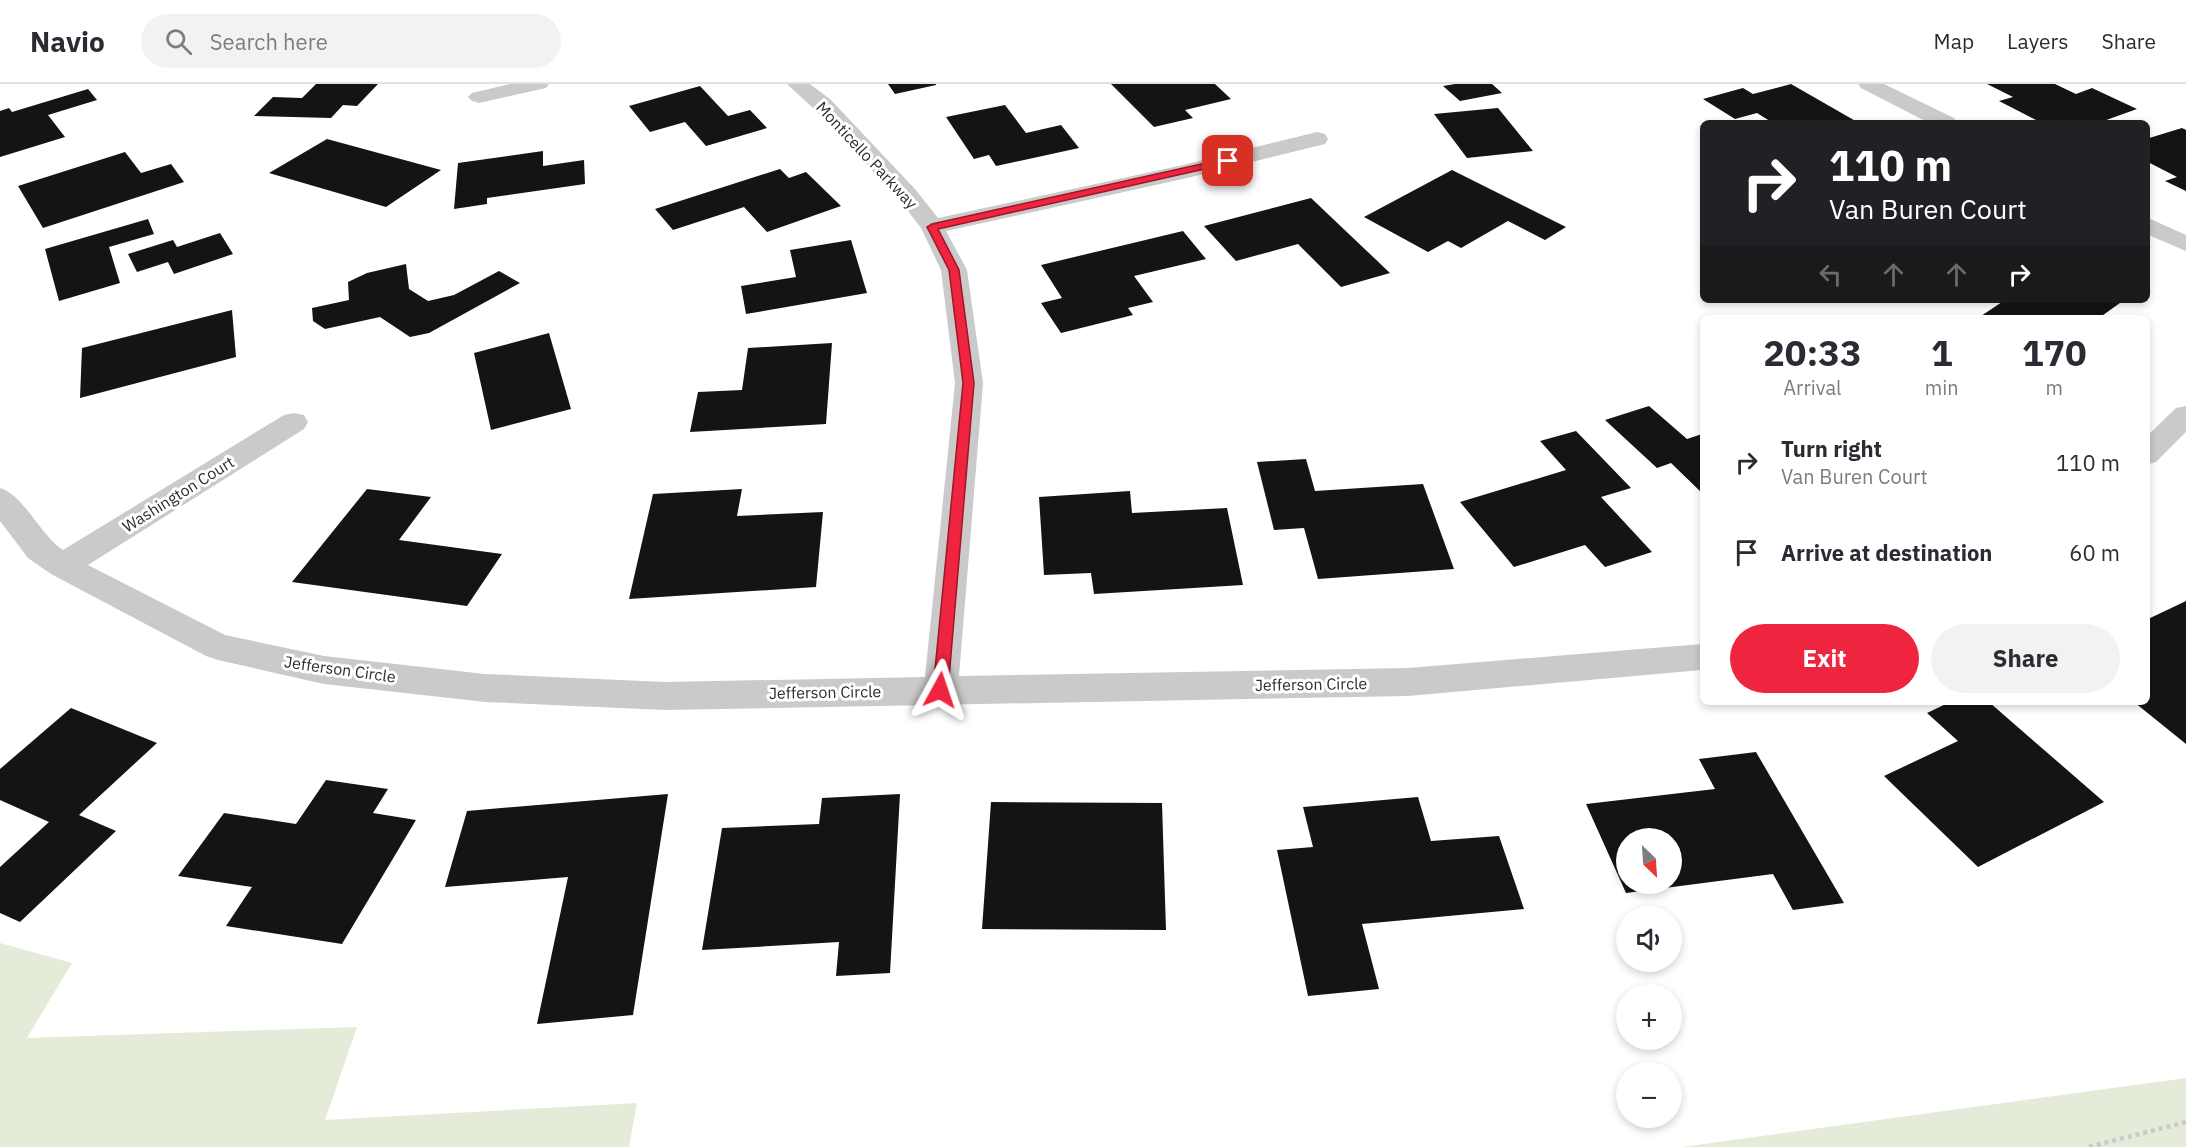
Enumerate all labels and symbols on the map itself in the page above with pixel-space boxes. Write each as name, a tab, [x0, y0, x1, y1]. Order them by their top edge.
street label: Monticello Parkway	[812, 97, 922, 213]
pin	[1202, 135, 1253, 186]
street label: Washington Court	[118, 452, 238, 536]
street label: Jefferson Circle	[283, 651, 397, 687]
position arrow	[908, 658, 972, 722]
street label: Jefferson Circle	[1255, 673, 1368, 695]
street label: Jefferson Circle	[769, 681, 882, 703]
north arrow	[1616, 828, 1682, 894]

